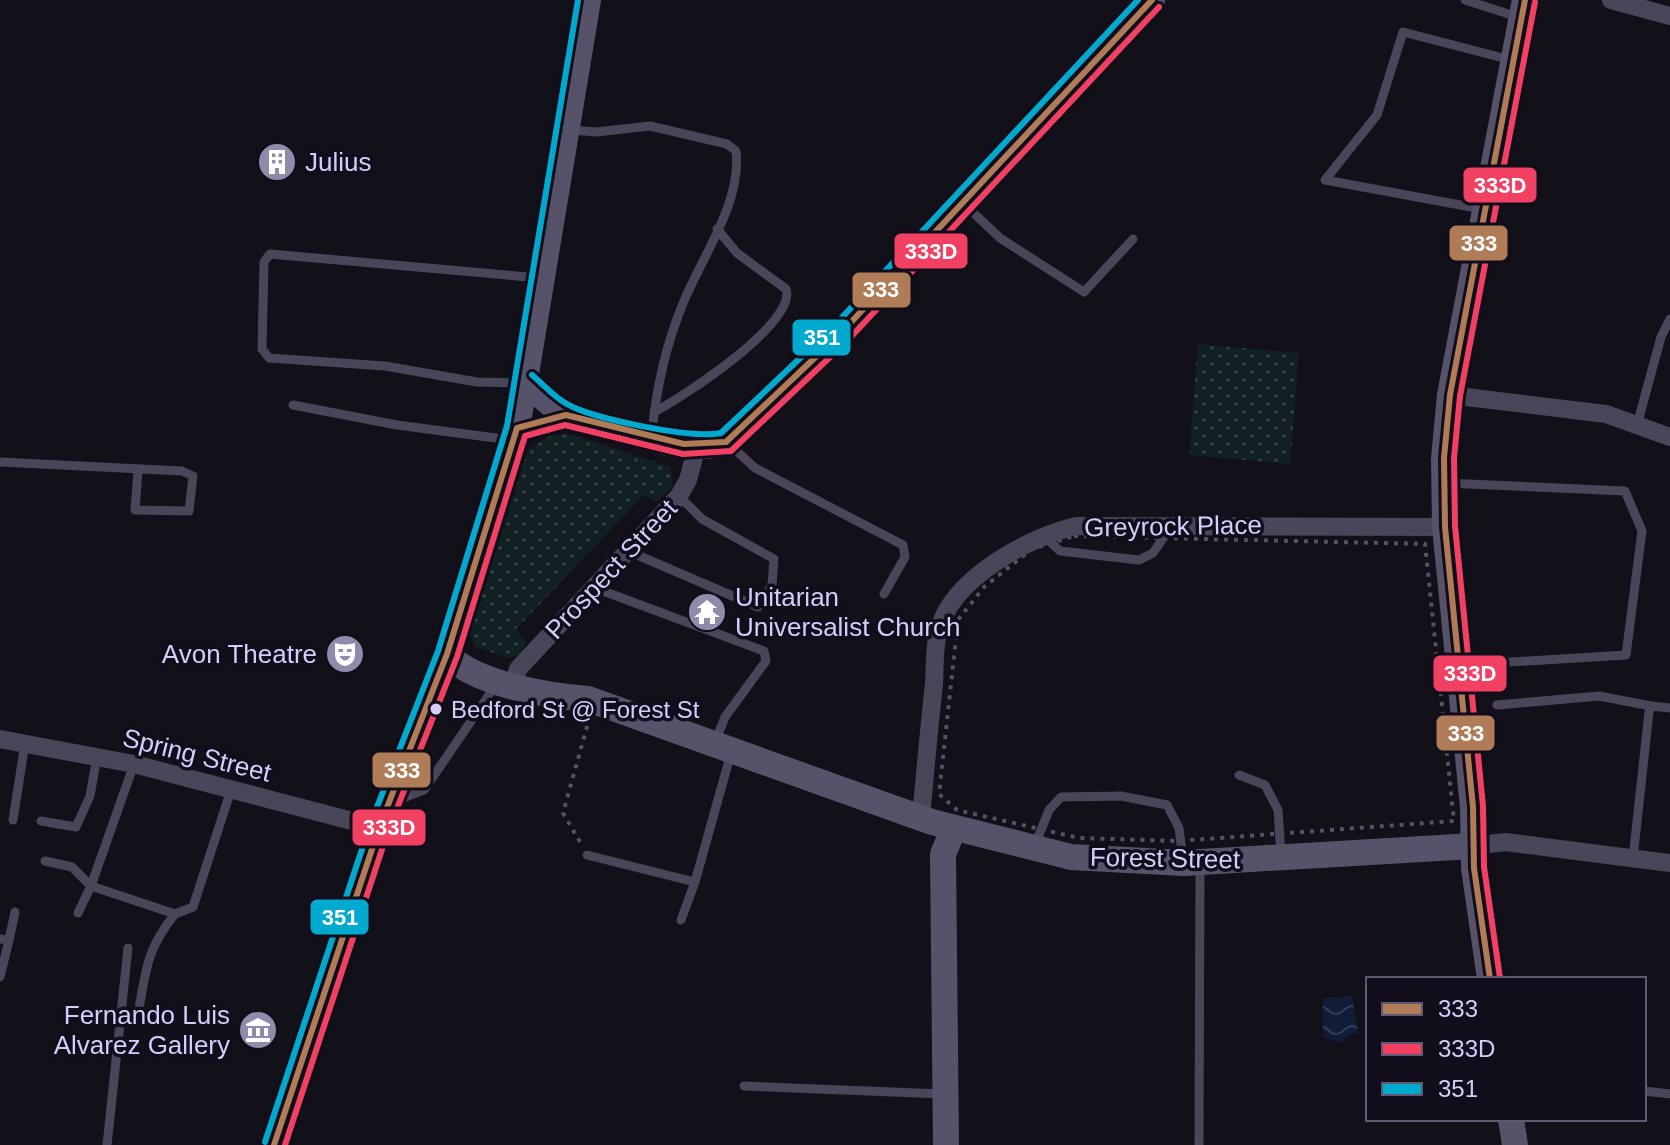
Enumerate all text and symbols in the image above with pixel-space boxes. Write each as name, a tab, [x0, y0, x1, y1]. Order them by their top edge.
building icon: Julius	[256, 141, 298, 183]
place label: Julius	[305, 147, 371, 177]
line badge: 333D	[1462, 166, 1538, 204]
text: 333D	[1474, 173, 1526, 198]
line badge: 333	[1448, 224, 1509, 262]
text: 333	[1461, 231, 1497, 256]
line badge: 333D	[893, 232, 969, 270]
text: 333D	[905, 239, 957, 264]
line badge: 333	[851, 271, 912, 309]
text: 333	[863, 277, 899, 302]
line badge: 351	[791, 318, 852, 357]
text: 351	[804, 325, 840, 350]
street label: Prospect Street	[539, 493, 684, 645]
street label: Greyrock Place	[1084, 509, 1262, 543]
place label: Unitarian Universalist Church	[735, 582, 960, 642]
temple icon: Unitarian Universalist Church	[686, 591, 728, 633]
theatre icon: Avon Theatre	[324, 633, 366, 675]
place label: Avon Theatre	[162, 639, 317, 669]
line badge: 333D	[1432, 654, 1508, 693]
text: 333D	[1444, 661, 1496, 686]
place label: Bedford St @ Forest St	[451, 696, 700, 723]
marker: Bedford St @ Forest St	[428, 701, 444, 717]
line badge: 333	[1435, 714, 1496, 752]
text: 333	[1448, 721, 1484, 746]
street label: Spring Street	[120, 722, 275, 788]
line badge: 333	[371, 751, 432, 789]
text: 333	[384, 758, 420, 783]
line badge: 333D	[351, 808, 427, 847]
text: 333D	[363, 815, 415, 840]
street label: Forest Street	[1090, 842, 1241, 874]
line badge: 351	[309, 898, 370, 936]
text: 351	[322, 905, 358, 930]
legend	[1366, 977, 1646, 1121]
text: 333	[1438, 995, 1478, 1022]
place label: Fernando Luis Alvarez Gallery	[54, 1000, 230, 1060]
museum icon: Fernando Luis Alvarez Gallery	[237, 1009, 279, 1051]
text: 333D	[1438, 1035, 1495, 1062]
text: 351	[1438, 1075, 1478, 1102]

